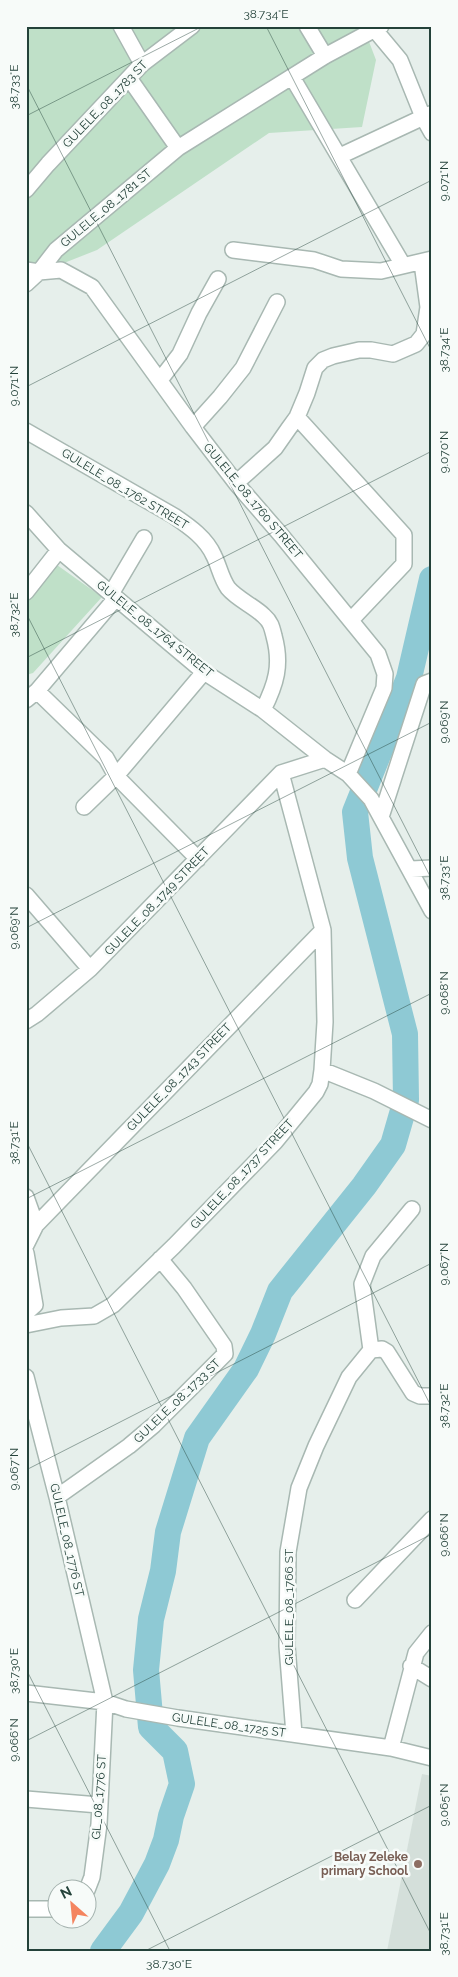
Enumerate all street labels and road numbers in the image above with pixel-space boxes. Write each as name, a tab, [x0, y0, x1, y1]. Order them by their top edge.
street label: GULELE_08_1783 ST	[60, 57, 151, 150]
street label: GULELE_08_1781 ST	[58, 165, 155, 250]
street label: GULELE_08_1760 STREET	[201, 440, 306, 562]
street label: GULELE_08_1762 STREET	[59, 446, 191, 533]
street label: GULELE_08_1764 STREET	[94, 578, 217, 681]
street label: GULELE_08_1749 STREET	[102, 844, 213, 958]
street label: GULELE_08_1743 STREET	[124, 1020, 235, 1134]
street label: GULELE_08_1737 STREET	[188, 1116, 297, 1232]
street label: GULELE_08_1733 ST	[131, 1356, 224, 1446]
street label: GULELE_08_1776 ST	[47, 1482, 87, 1599]
street label: GULELE_08_1766 ST	[282, 1548, 296, 1665]
street label: GULELE_08_1725 ST	[171, 1710, 288, 1740]
street label: GL_08_1776 ST	[89, 1753, 109, 1840]

